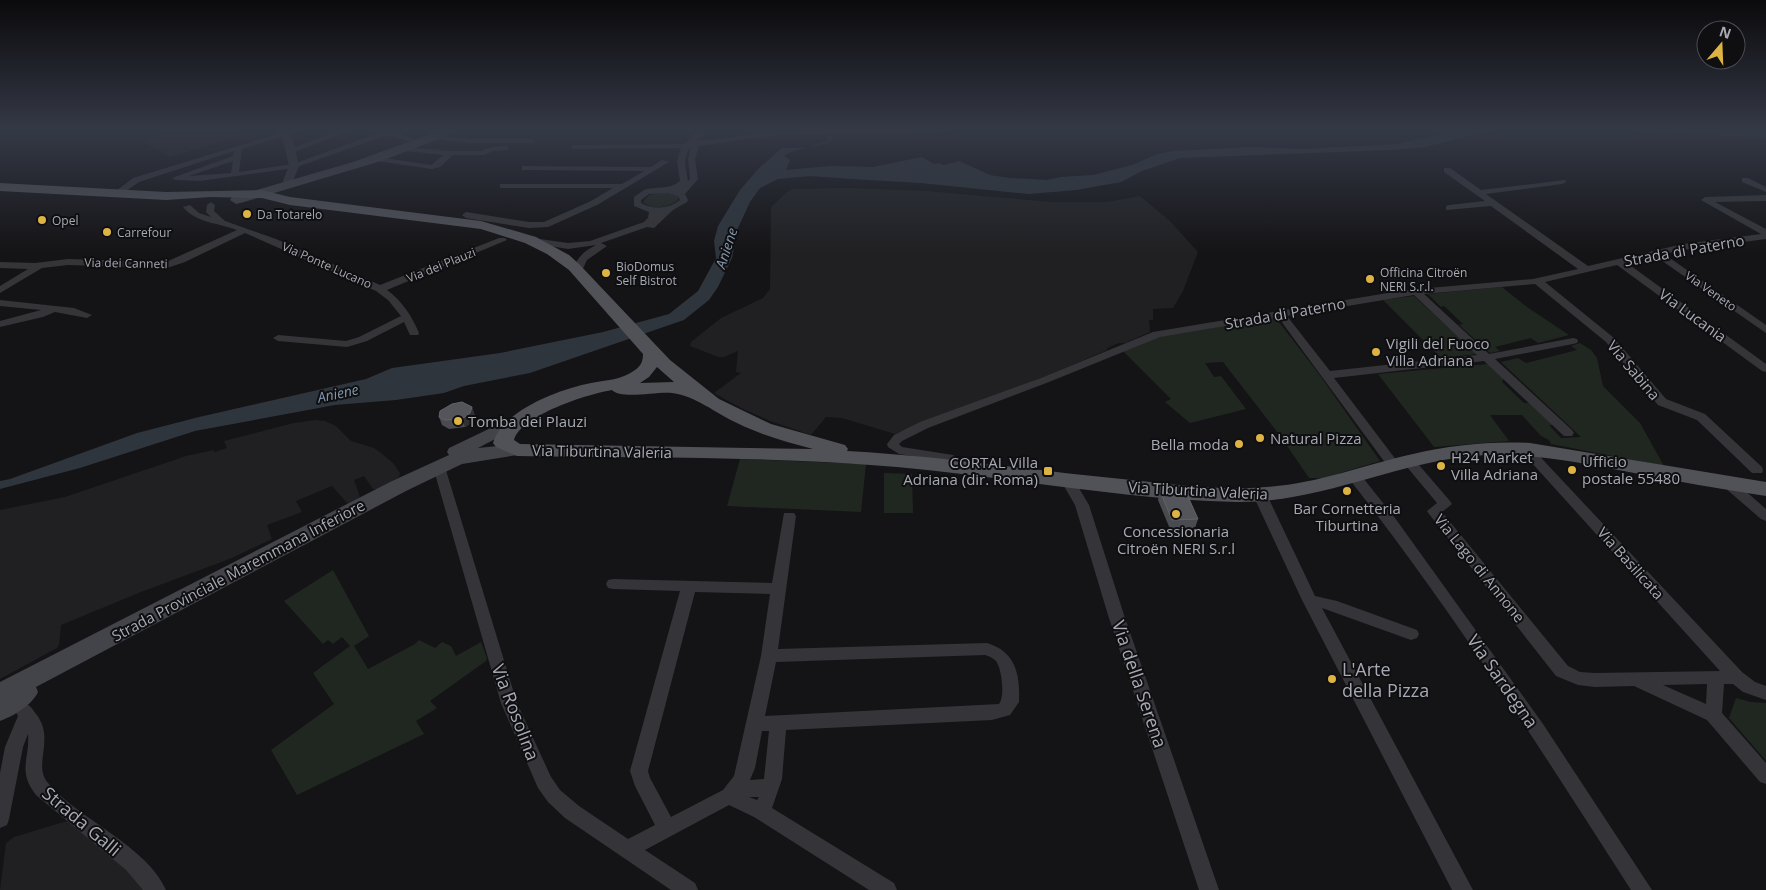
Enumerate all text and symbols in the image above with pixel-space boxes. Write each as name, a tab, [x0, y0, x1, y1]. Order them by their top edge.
north arrow	[1696, 20, 1746, 70]
text: N	[1717, 21, 1734, 43]
place label: Da Totarelo	[257, 206, 322, 223]
marker: Da Totarelo	[241, 208, 253, 220]
place label: Opel	[52, 212, 78, 229]
marker: Opel	[36, 214, 48, 226]
place label: Carrefour	[117, 224, 171, 241]
water label: Aniene	[710, 225, 741, 272]
marker: Carrefour	[101, 226, 113, 238]
street label: Strada di Paterno	[1622, 230, 1746, 270]
street label: Via Ponte Lucano	[279, 238, 375, 292]
street label: Via dei Plauzi	[404, 243, 478, 287]
street label: Via dei Canneti	[84, 254, 168, 272]
place label: BioDomus Self Bistrot	[616, 258, 677, 289]
place label: Officina Citroën NERI S.r.l.	[1380, 264, 1467, 295]
marker: BioDomus Self Bistrot	[600, 267, 612, 279]
street label: Via Veneto	[1682, 267, 1740, 315]
marker: Officina Citroën NERI S.r.l.	[1364, 273, 1376, 285]
street label: Via Lucania	[1655, 284, 1731, 346]
street label: Strada di Paterno	[1223, 293, 1347, 333]
place label: Vigili del Fuoco Villa Adriana	[1386, 333, 1490, 370]
street label: Via Sabina	[1603, 336, 1665, 404]
marker: Vigili del Fuoco Villa Adriana	[1370, 346, 1382, 358]
water label: Aniene	[315, 379, 360, 407]
place label: Tomba dei Plauzi	[468, 411, 587, 431]
marker: Tomba dei Plauzi	[452, 415, 464, 427]
place label: Natural Pizza	[1270, 428, 1362, 448]
marker: Natural Pizza	[1254, 432, 1266, 444]
place label: Bella moda	[1151, 434, 1229, 454]
marker: Bella moda	[1233, 438, 1245, 450]
street label: Via Tiburtina Valeria	[532, 440, 672, 462]
place label: H24 Market Villa Adriana	[1451, 447, 1538, 484]
place label: Ufficio postale 55480	[1582, 451, 1680, 488]
place label: CORTAL Villa Adriana (dir. Roma)	[903, 452, 1038, 489]
marker: H24 Market Villa Adriana	[1435, 460, 1447, 472]
marker: Ufficio postale 55480	[1566, 464, 1578, 476]
marker: CORTAL Villa Adriana (dir. Roma)	[1042, 465, 1054, 477]
street label: Via Tiburtina Valeria	[1128, 476, 1268, 504]
marker: Bar Cornetteria Tiburtina	[1341, 485, 1353, 497]
street label: Strada Provinciale Maremmana Inferiore	[108, 495, 368, 645]
place label: Bar Cornetteria Tiburtina	[1293, 498, 1401, 535]
marker: Concessionaria Citroën NERI S.r.l	[1170, 508, 1182, 520]
street label: Via Lago di Annone	[1430, 510, 1530, 626]
place label: Concessionaria Citroën NERI S.r.l	[1117, 521, 1235, 558]
street label: Via Basilicata	[1593, 523, 1669, 603]
street label: Via della Serena	[1107, 617, 1173, 751]
street label: Via Sardegna	[1462, 629, 1544, 733]
place label: L'Arte della Pizza	[1342, 657, 1429, 702]
street label: Via Rosolina	[487, 660, 545, 764]
marker: L'Arte della Pizza	[1326, 673, 1338, 685]
street label: Strada Galli	[37, 781, 127, 861]

